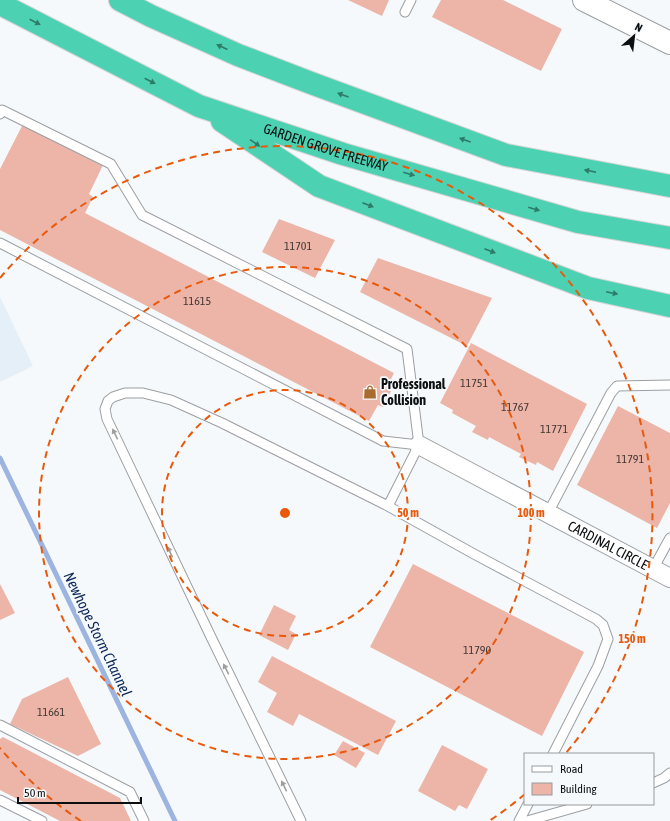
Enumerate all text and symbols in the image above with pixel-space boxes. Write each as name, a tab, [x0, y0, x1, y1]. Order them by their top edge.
north arrow	[614, 16, 654, 56]
one-way arrow	[29, 19, 40, 25]
text: N	[633, 20, 644, 34]
one-way arrow	[215, 44, 227, 50]
one-way arrow	[145, 78, 156, 84]
one-way arrow	[336, 91, 348, 97]
street label: GARDEN GROVE FREEWAY	[262, 120, 390, 175]
one-way arrow	[458, 136, 470, 142]
one-way arrow	[249, 139, 260, 147]
one-way arrow	[584, 168, 597, 174]
one-way arrow	[403, 171, 416, 177]
one-way arrow	[362, 202, 374, 208]
one-way arrow	[529, 206, 541, 212]
house number: 11701	[284, 239, 312, 253]
one-way arrow	[484, 248, 496, 254]
one-way arrow	[606, 291, 618, 297]
house number: 11615	[183, 294, 211, 308]
place label: Professional Collision	[381, 376, 446, 408]
house number: 11751	[460, 376, 488, 390]
shop icon: Professional Collision	[362, 384, 378, 400]
house number: 11767	[501, 400, 529, 414]
house number: 11771	[540, 422, 568, 436]
one-way arrow	[112, 429, 118, 440]
house number: 11791	[616, 452, 644, 466]
centre of rings	[278, 506, 292, 520]
text: 50 m	[397, 506, 419, 520]
text: 100 m	[517, 506, 545, 520]
street label: CARDINAL CIRCLE	[565, 517, 651, 573]
one-way arrow	[167, 546, 173, 558]
water label: Newhope Storm Channel	[61, 569, 135, 699]
text: 150 m	[618, 632, 646, 646]
house number: 11790	[463, 643, 491, 657]
one-way arrow	[223, 663, 230, 675]
house number: 11661	[37, 705, 65, 719]
legend	[524, 753, 654, 805]
text: Road	[560, 762, 583, 776]
scale bar	[18, 779, 141, 805]
one-way arrow	[281, 780, 287, 792]
text: Building	[560, 782, 598, 796]
text: 50 m	[24, 786, 46, 800]

